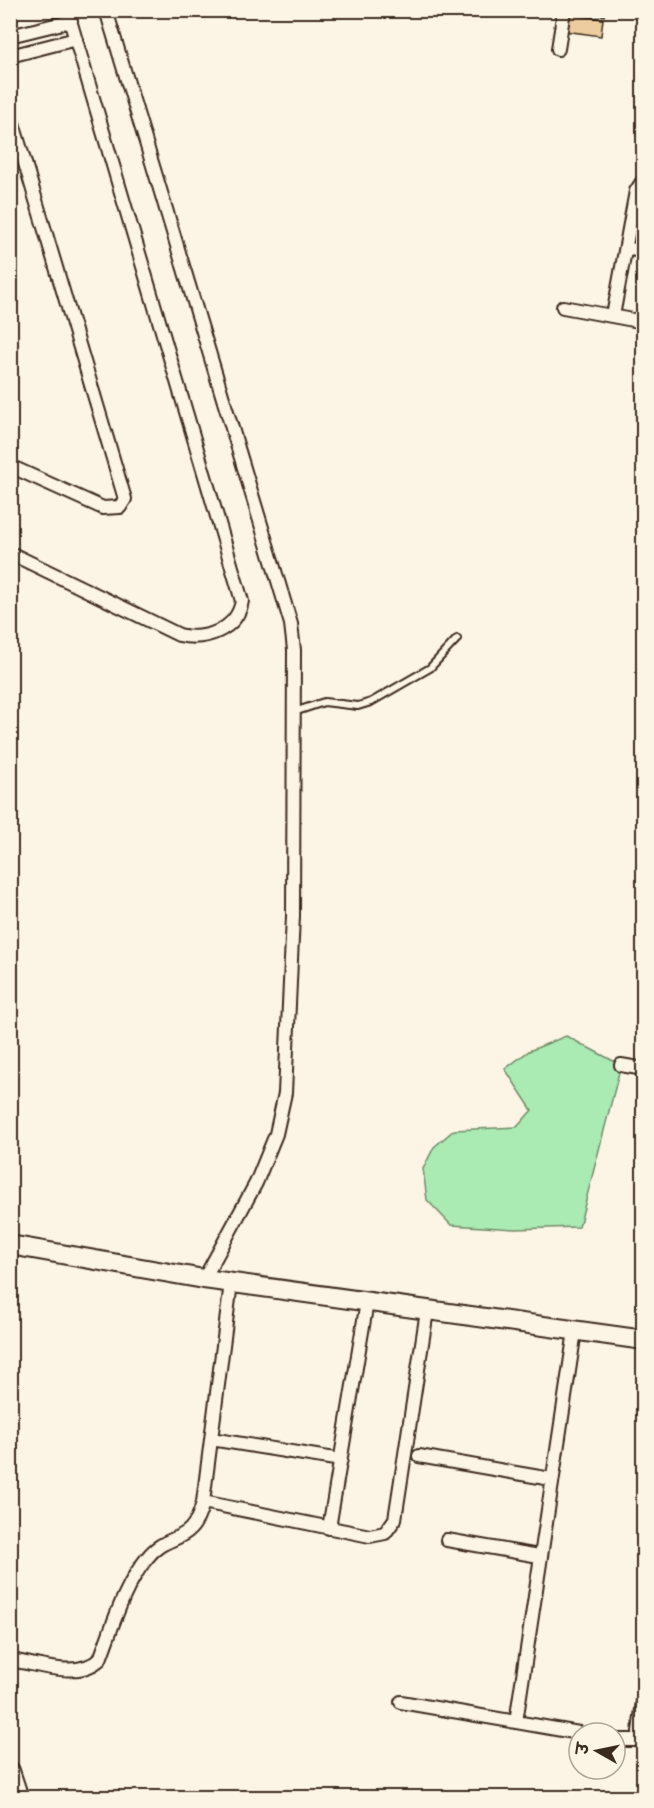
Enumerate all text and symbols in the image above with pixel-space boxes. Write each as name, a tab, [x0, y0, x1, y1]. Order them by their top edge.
north arrow	[567, 1721, 627, 1781]
text: उ	[572, 1741, 593, 1757]

